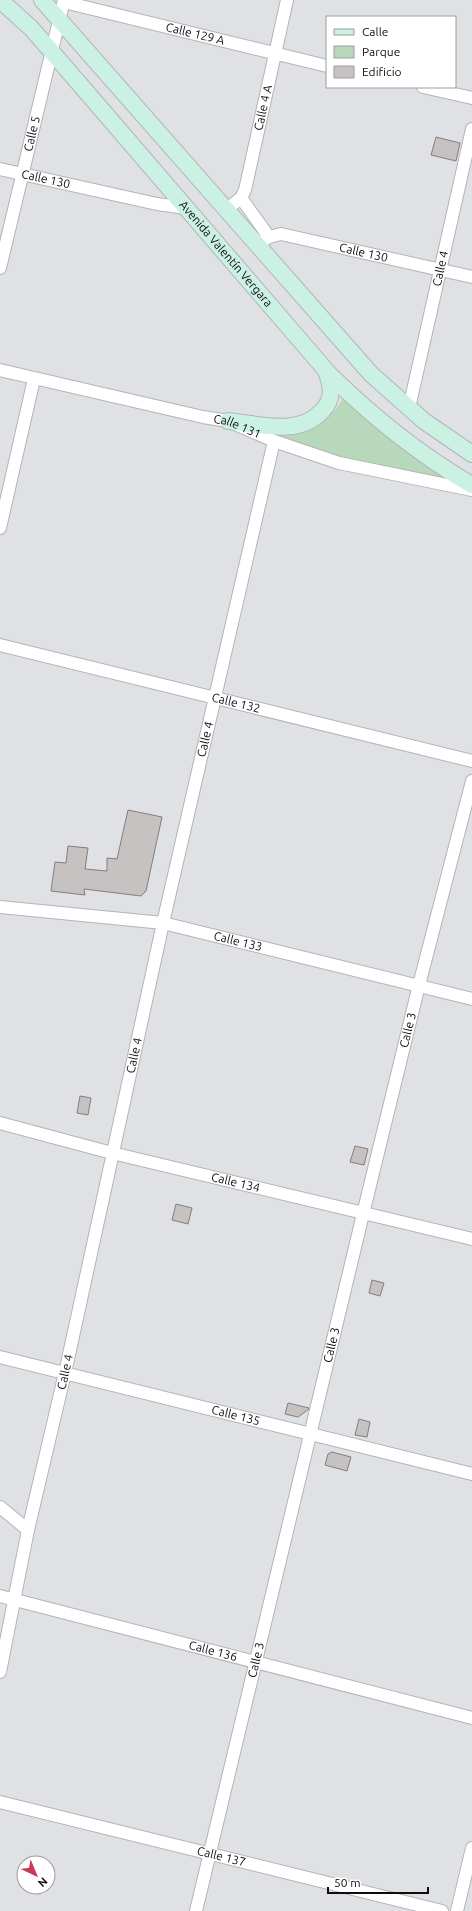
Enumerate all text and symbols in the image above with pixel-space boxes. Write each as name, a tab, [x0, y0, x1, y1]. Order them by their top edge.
legend	[326, 16, 456, 88]
street label: Calle 129 A	[165, 20, 226, 47]
text: Calle	[362, 25, 388, 38]
text: Parque	[362, 45, 400, 58]
text: Edificio	[362, 65, 402, 78]
street label: Calle 4 A	[251, 83, 274, 132]
street label: Calle 5	[21, 115, 42, 153]
street label: Calle 130	[20, 167, 72, 191]
street label: Avenida Valentín Vergara	[177, 198, 275, 309]
street label: Calle 130	[338, 240, 389, 264]
street label: Calle 4	[430, 249, 450, 287]
street label: Calle 131	[213, 412, 263, 440]
street label: Calle 132	[210, 690, 262, 715]
street label: Calle 4	[194, 720, 215, 758]
street label: Calle 133	[212, 929, 264, 953]
street label: Calle 3	[397, 1011, 418, 1049]
street label: Calle 4	[123, 1036, 144, 1074]
street label: Calle 134	[210, 1170, 262, 1194]
street label: Calle 3	[321, 1326, 342, 1364]
street label: Calle 4	[54, 1353, 75, 1391]
street label: Calle 135	[210, 1403, 262, 1427]
street label: Calle 136	[187, 1638, 239, 1663]
street label: Calle 3	[245, 1641, 266, 1679]
street label: Calle 137	[196, 1844, 247, 1868]
north arrow	[16, 1855, 56, 1895]
scale bar	[328, 1869, 428, 1895]
text: N	[36, 1875, 50, 1889]
text: 50 m	[334, 1876, 361, 1889]

